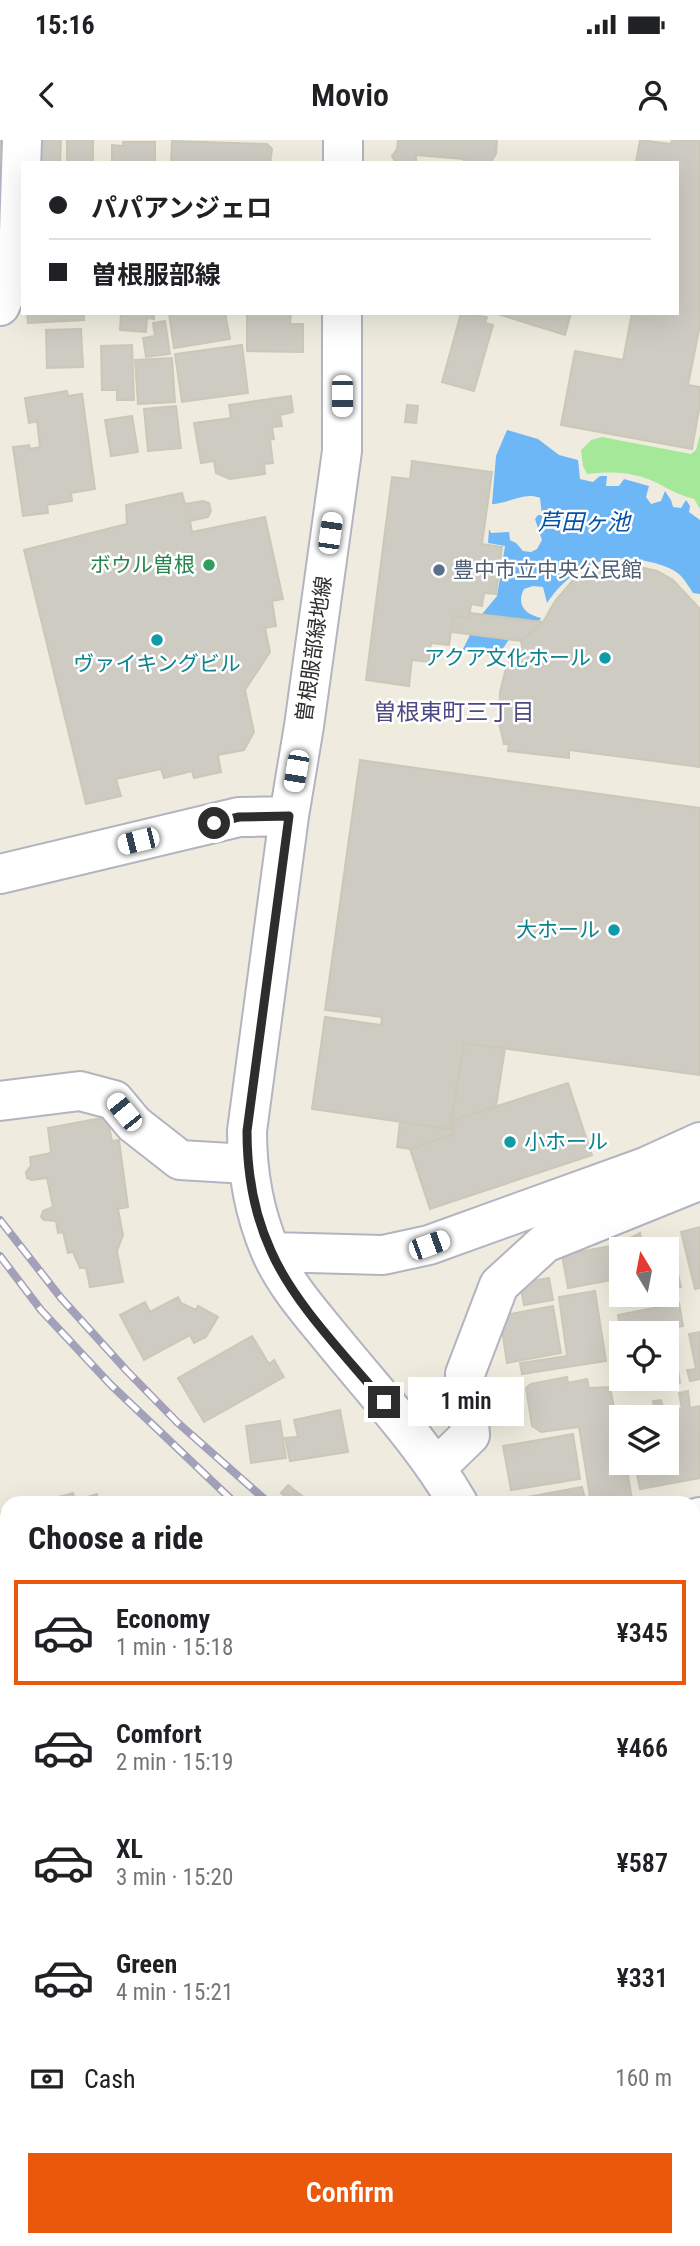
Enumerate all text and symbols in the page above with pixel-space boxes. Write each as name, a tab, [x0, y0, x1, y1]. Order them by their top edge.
text: 15:16	[35, 10, 95, 40]
icon: back	[28, 76, 66, 114]
text: Movio	[311, 76, 389, 114]
icon: person	[634, 76, 672, 114]
text: パパアンジェロ	[91, 193, 272, 223]
text: 曽根服部線	[91, 260, 221, 290]
car	[332, 375, 353, 417]
water label: 芦田ヶ池	[538, 509, 632, 536]
car	[317, 511, 344, 555]
place label: ボウル曽根	[90, 553, 195, 577]
marker: ボウル曽根	[201, 557, 217, 573]
place label: 豊中市立中央公民館	[453, 558, 642, 582]
marker: 豊中市立中央公民館	[431, 562, 447, 578]
street label: 曽根服部緑地線	[292, 575, 336, 723]
marker: ヴァイキングビル	[149, 632, 165, 648]
place label: アクア文化ホール	[424, 646, 591, 670]
marker: アクア文化ホール	[597, 650, 613, 666]
place label: ヴァイキングビル	[73, 652, 241, 676]
district label: 曽根東町三丁目	[374, 699, 535, 726]
car	[283, 748, 310, 794]
route start	[198, 807, 230, 839]
car	[116, 826, 161, 856]
place label: 大ホール	[516, 918, 600, 942]
marker: 大ホール	[606, 922, 622, 938]
car	[103, 1089, 146, 1135]
place label: 小ホール	[524, 1130, 608, 1154]
marker: 小ホール	[502, 1134, 518, 1150]
car	[406, 1228, 453, 1262]
north arrow	[609, 1237, 679, 1307]
map controls	[609, 1237, 679, 1475]
button: locate	[609, 1321, 679, 1391]
callout: 1 min	[408, 1378, 524, 1426]
route end	[368, 1386, 400, 1418]
text: 1 min	[441, 1388, 491, 1415]
button: layers	[609, 1405, 679, 1475]
text: Choose a ride	[28, 1519, 203, 1557]
icon: car	[32, 1601, 95, 1664]
text: Economy	[116, 1604, 210, 1634]
text: ¥345	[616, 1618, 668, 1648]
text: 1 min · 15:18	[116, 1634, 233, 1661]
icon: car	[32, 1716, 95, 1779]
text: Comfort	[116, 1719, 202, 1749]
text: ¥466	[616, 1733, 668, 1763]
text: 2 min · 15:19	[116, 1749, 233, 1776]
icon: car	[32, 1831, 95, 1894]
text: XL	[116, 1834, 143, 1864]
text: ¥587	[616, 1848, 668, 1878]
text: 3 min · 15:20	[116, 1864, 233, 1891]
icon: car	[32, 1946, 95, 2009]
text: Green	[116, 1949, 177, 1979]
text: ¥331	[616, 1963, 668, 1993]
text: 4 min · 15:21	[116, 1979, 233, 2006]
icon: cash	[28, 2060, 66, 2098]
text: Cash	[84, 2064, 136, 2094]
text: 160 m	[615, 2065, 672, 2092]
button: Confirm	[28, 2153, 672, 2233]

